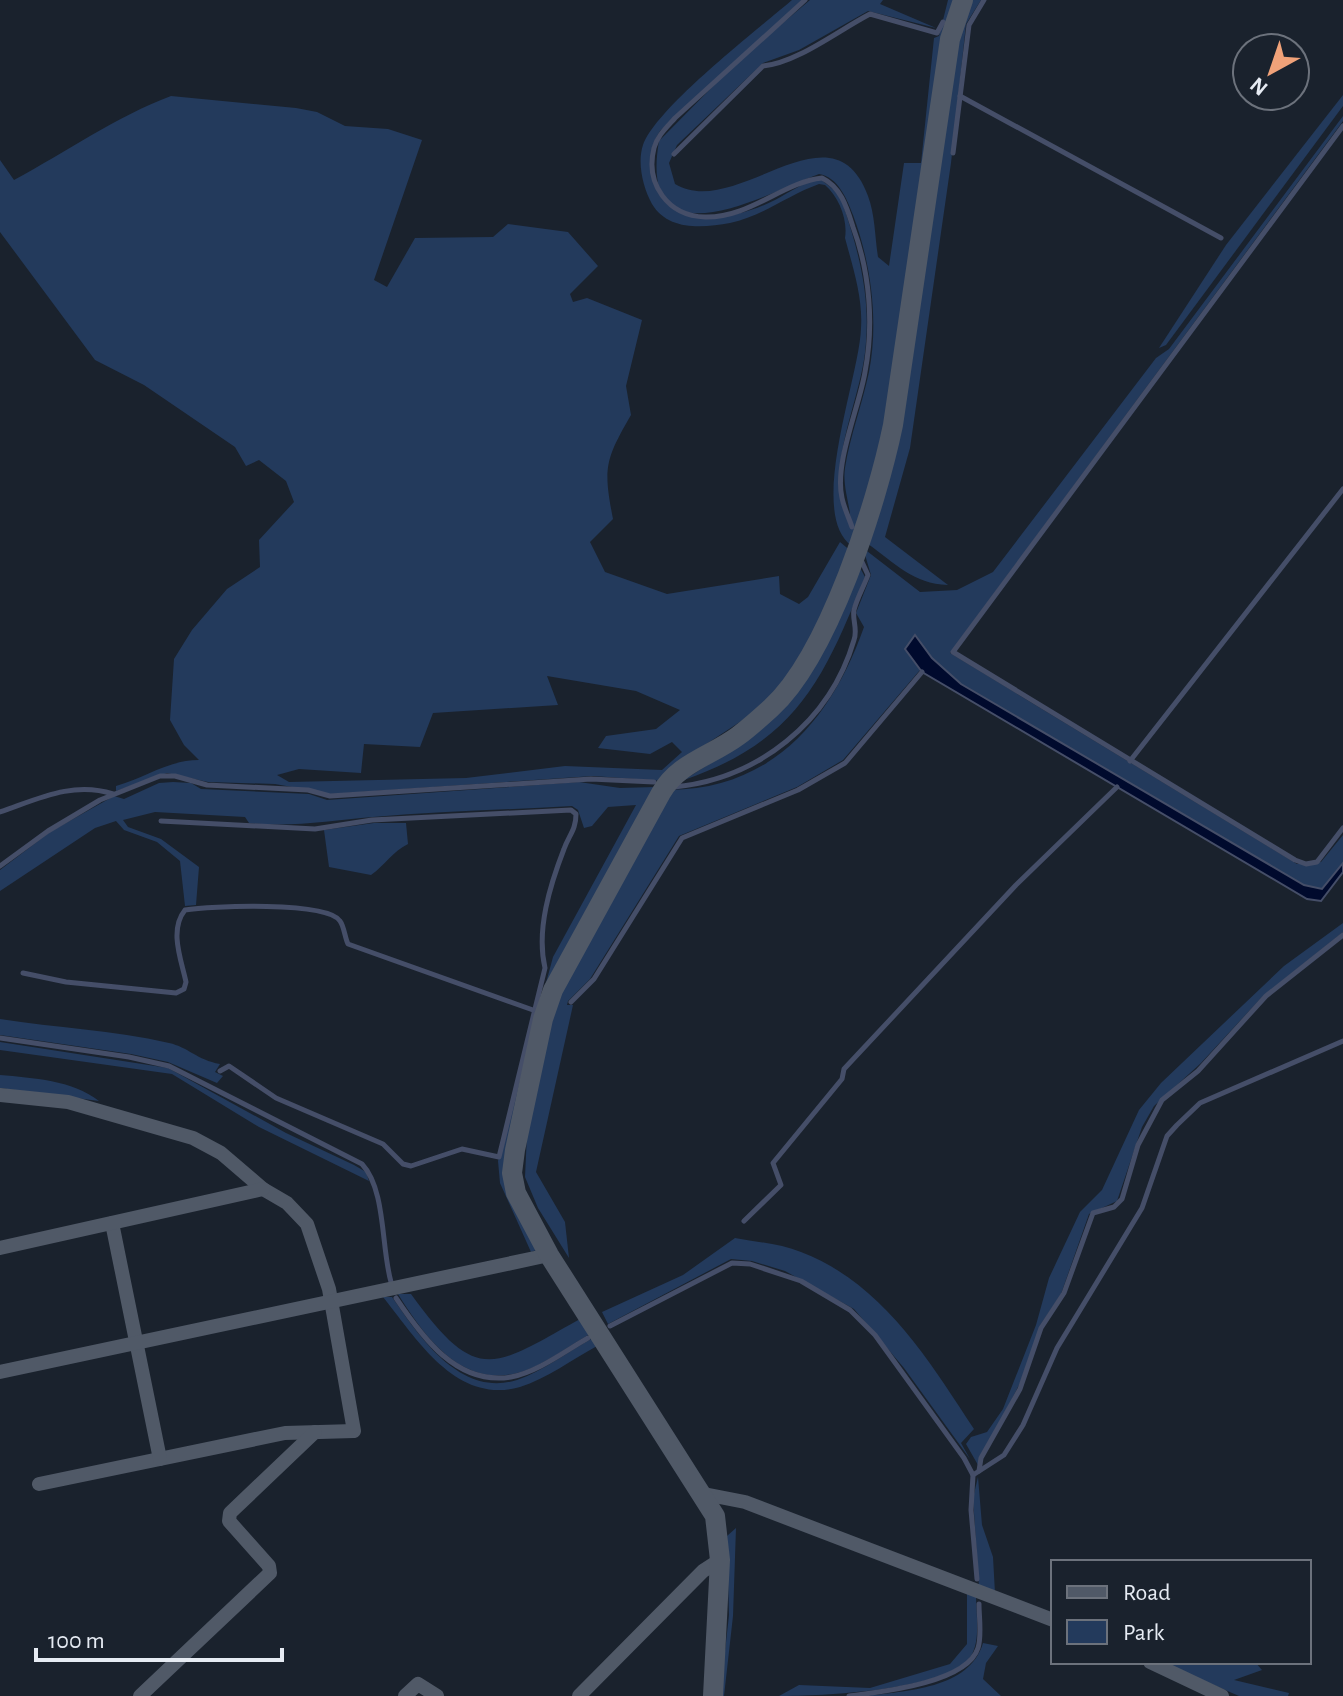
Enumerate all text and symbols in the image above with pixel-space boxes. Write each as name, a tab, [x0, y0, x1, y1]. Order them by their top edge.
north arrow	[1231, 32, 1311, 112]
text: N	[1246, 73, 1272, 100]
legend	[1051, 1560, 1311, 1664]
text: Road	[1123, 1581, 1171, 1605]
scale bar	[36, 1612, 282, 1662]
text: Park	[1123, 1621, 1164, 1645]
text: 100 m	[48, 1629, 105, 1653]

